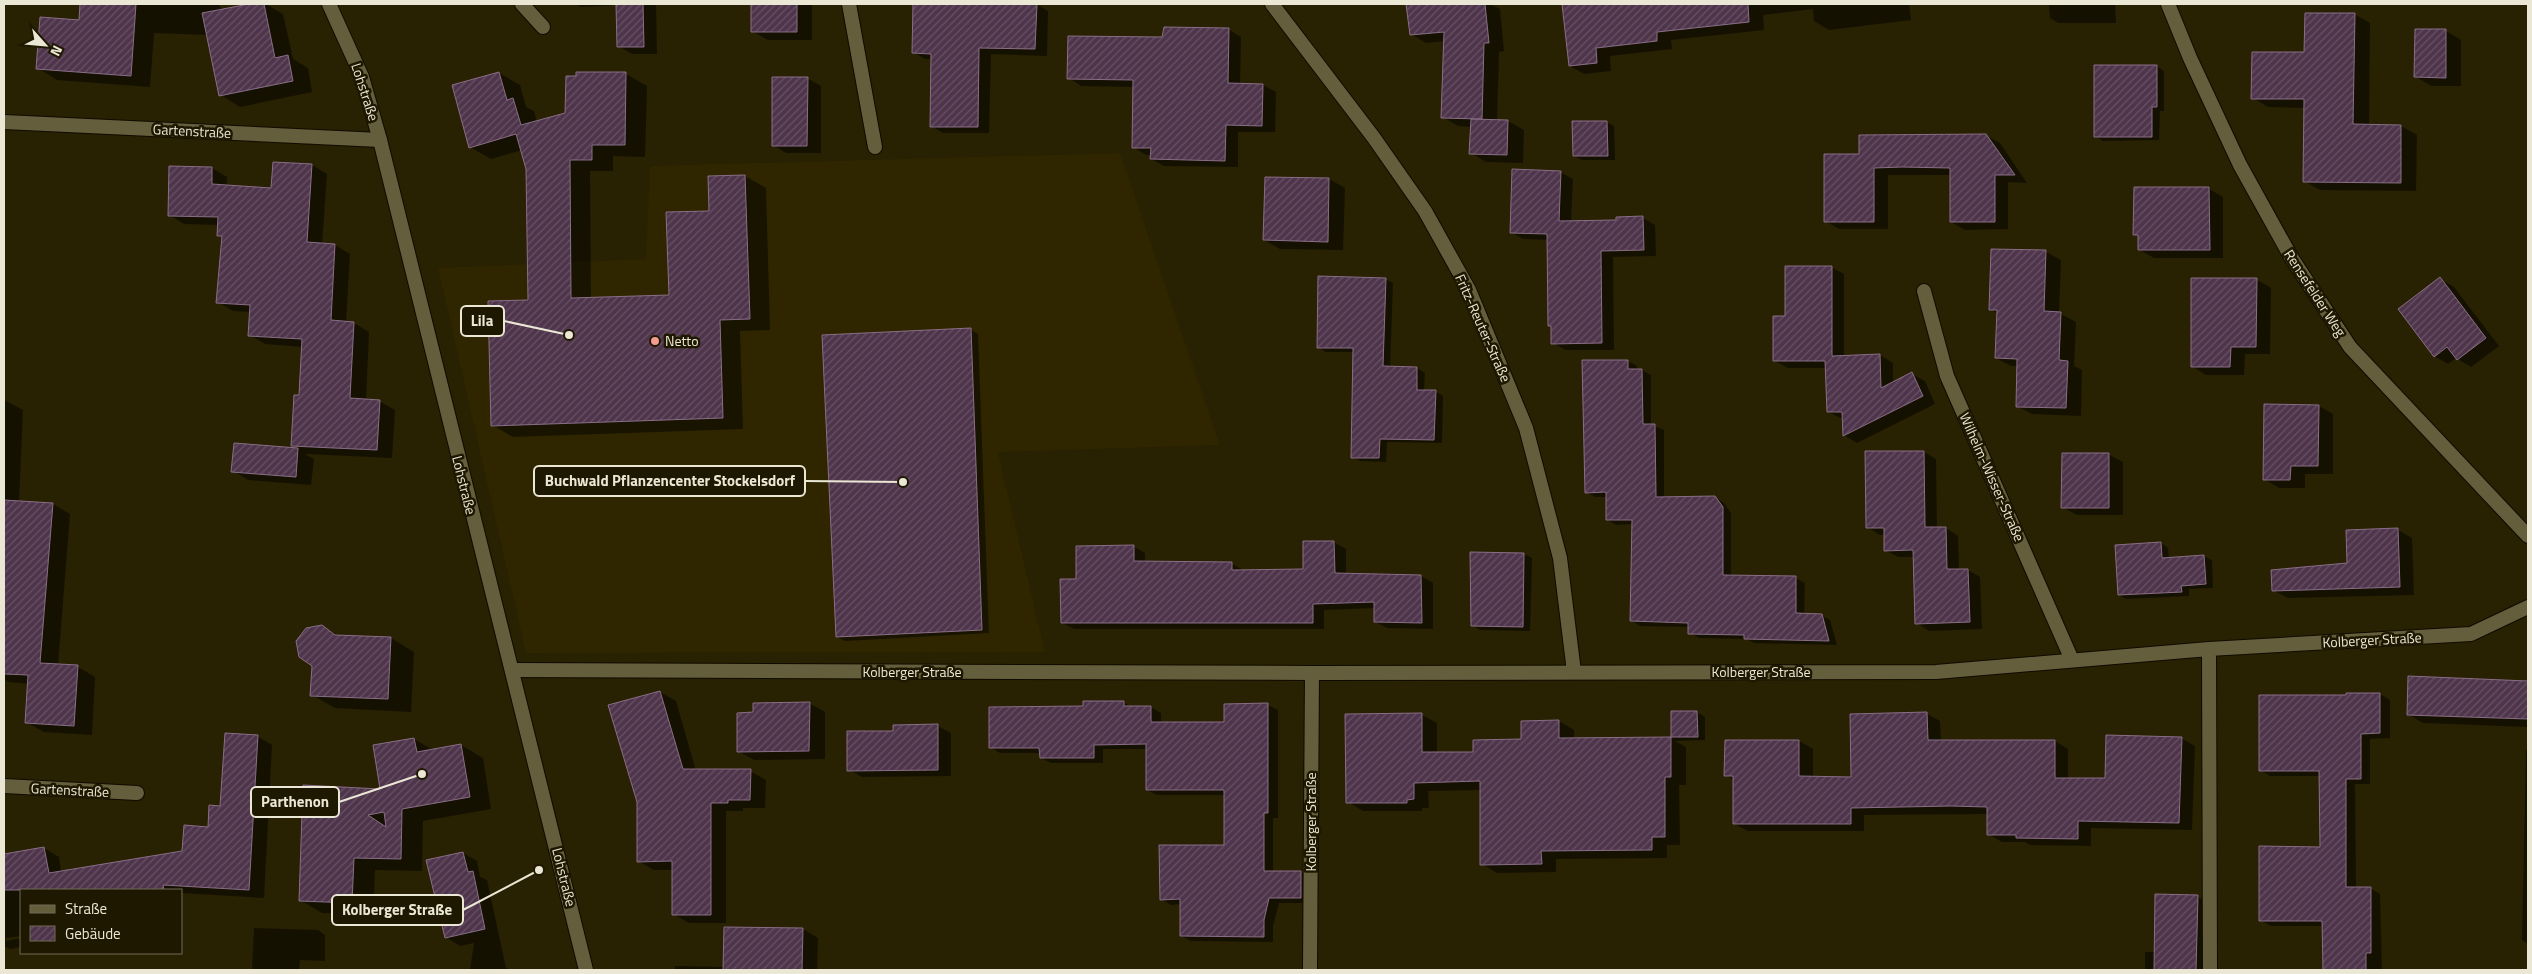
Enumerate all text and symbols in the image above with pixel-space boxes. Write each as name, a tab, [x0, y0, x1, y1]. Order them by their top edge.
north arrow	[20, 20, 70, 70]
text: N	[45, 42, 69, 60]
street label: Lohstraße	[346, 60, 385, 124]
street label: Gartenstraße	[152, 118, 232, 143]
street label: Rensefelder Weg	[2279, 245, 2352, 340]
street label: Fritz-Reuter-Straße	[1450, 270, 1517, 385]
callout: Lila	[461, 306, 504, 336]
text: Lila	[471, 309, 494, 332]
place label: Netto	[665, 330, 699, 351]
marker: Netto	[649, 335, 661, 347]
street label: Wilhelm-Wisser-Straße	[1955, 409, 2030, 545]
street label: Lohstraße	[447, 453, 482, 516]
callout: Buchwald Pflanzencenter Stockelsdorf	[534, 466, 805, 496]
text: Buchwald Pflanzencenter Stockelsdorf	[545, 469, 796, 492]
street label: Kolberger Straße	[2322, 626, 2422, 653]
street label: Kolberger Straße	[862, 661, 962, 682]
street label: Kolberger Straße	[1711, 661, 1811, 682]
street label: Kolberger Straße	[1300, 772, 1321, 872]
street label: Gartenstraße	[30, 777, 110, 802]
callout: Parthenon	[251, 787, 339, 817]
text: Parthenon	[261, 790, 329, 813]
street label: Lohstraße	[547, 845, 582, 908]
legend	[20, 889, 182, 954]
callout: Kolberger Straße	[332, 895, 463, 925]
text: Straße	[65, 897, 107, 920]
text: Kolberger Straße	[342, 898, 452, 921]
text: Gebäude	[65, 922, 121, 945]

